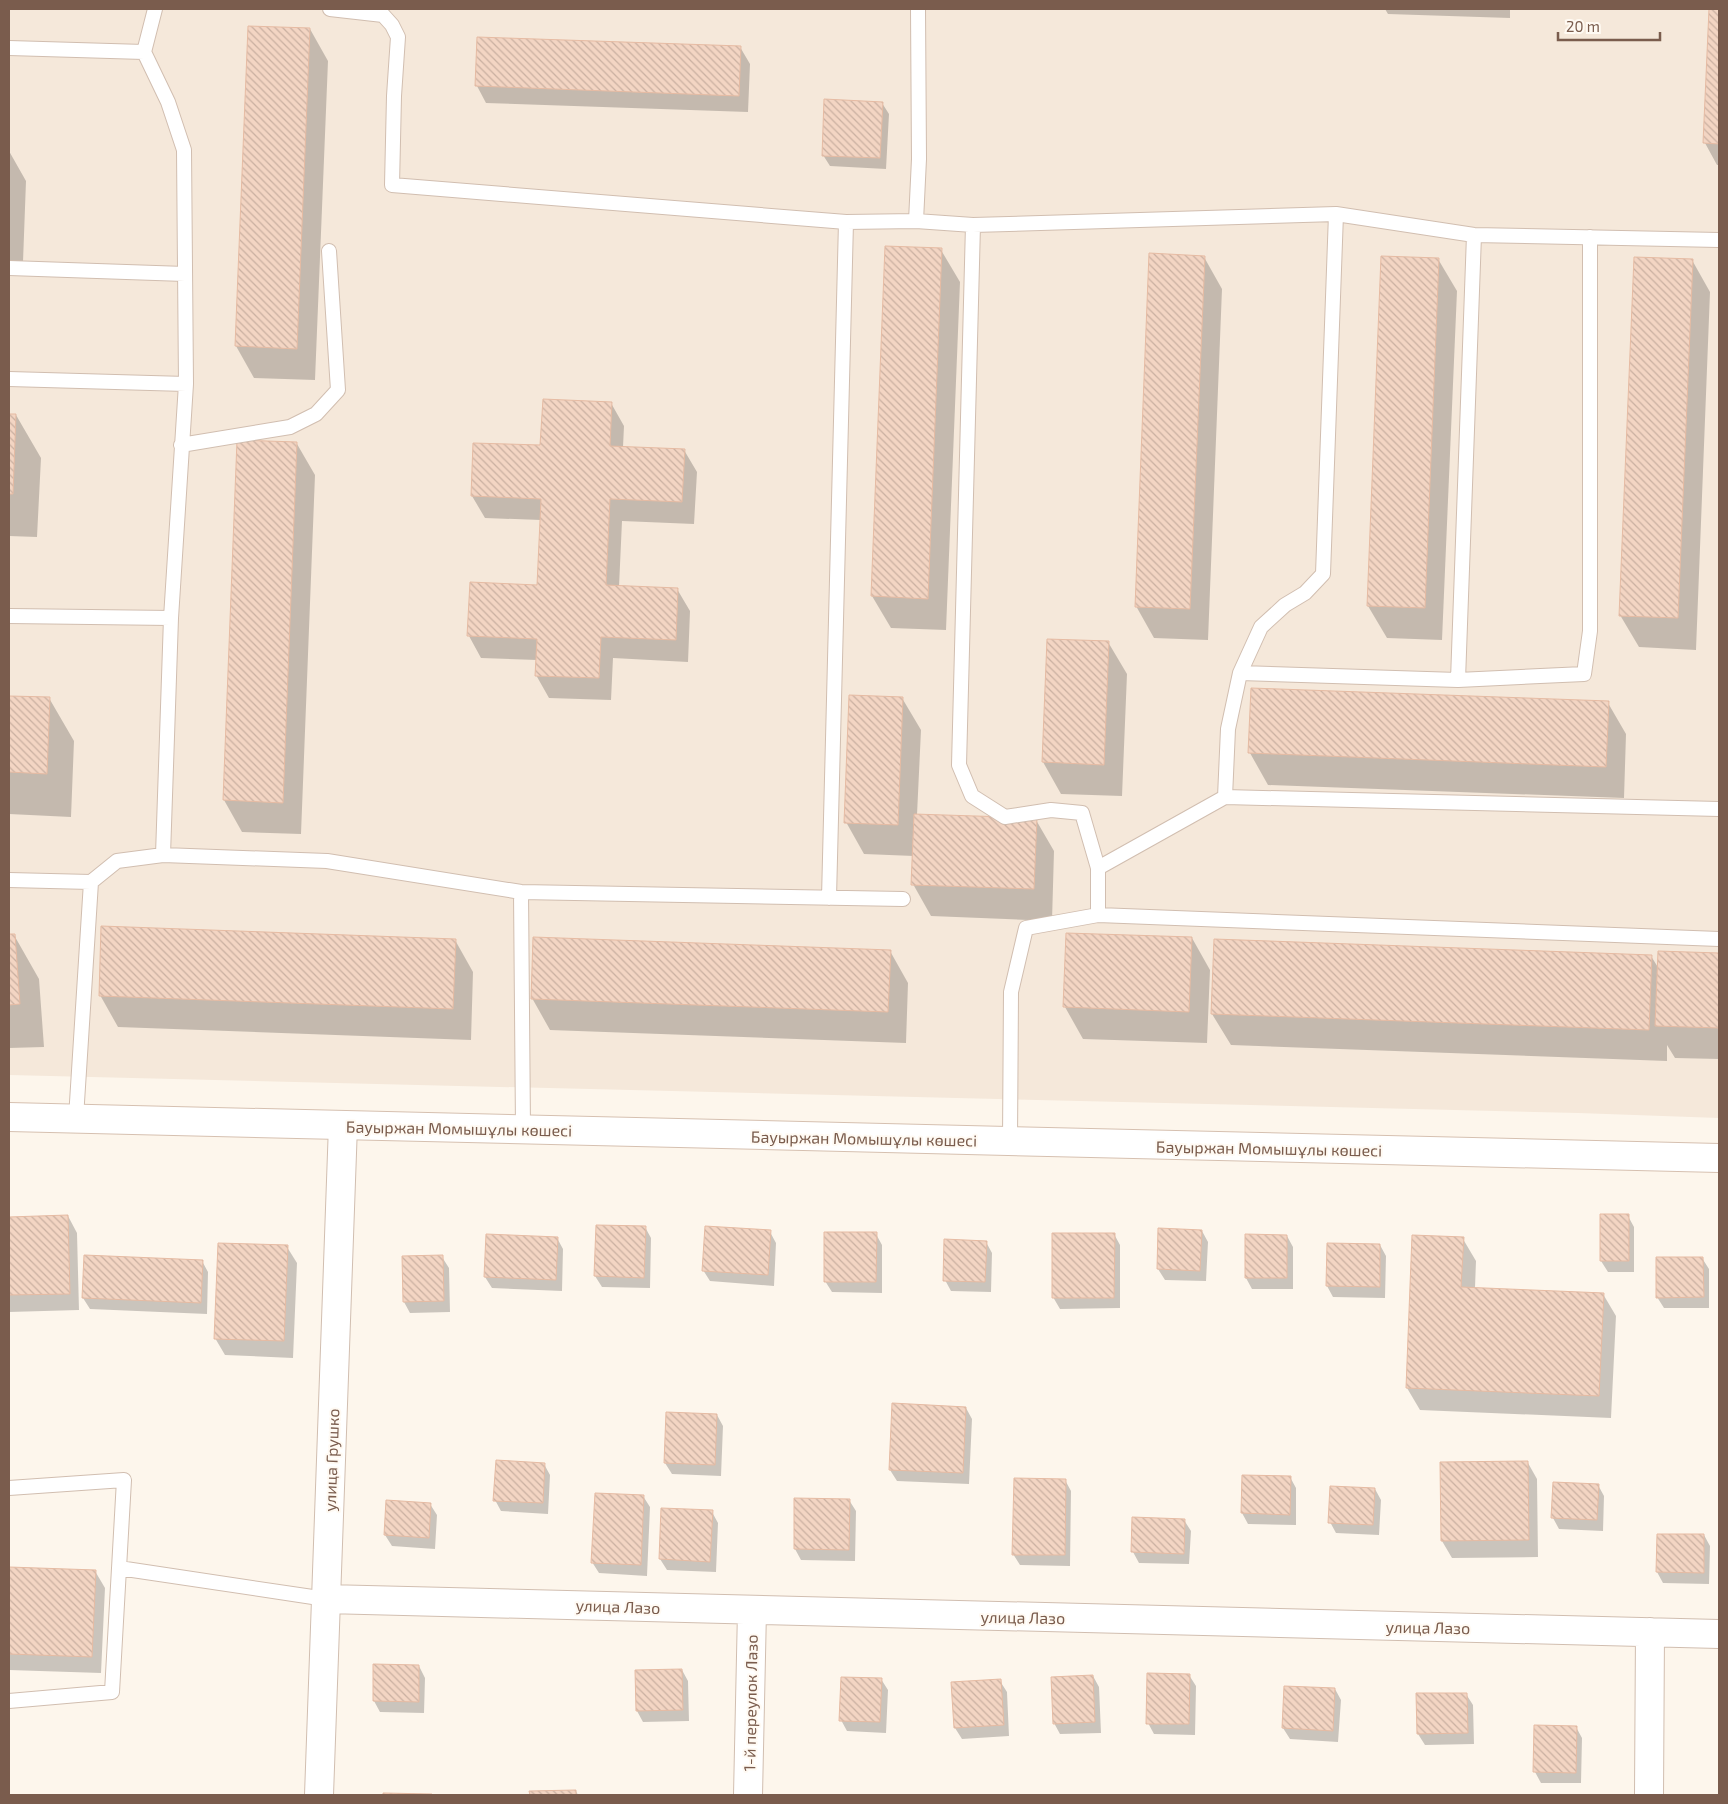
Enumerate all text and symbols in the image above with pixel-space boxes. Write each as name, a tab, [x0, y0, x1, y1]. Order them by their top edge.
scale bar	[1558, 10, 1660, 42]
text: 20 m	[1566, 17, 1600, 35]
street label: Бауыржан Момышұлы көшесі	[346, 1117, 572, 1140]
street label: Бауыржан Момышұлы көшесі	[751, 1127, 977, 1150]
street label: Бауыржан Момышұлы көшесі	[1156, 1137, 1382, 1160]
street label: улица Грушко	[320, 1408, 343, 1512]
street label: улица Лазо	[575, 1595, 661, 1618]
street label: улица Лазо	[981, 1607, 1065, 1628]
street label: улица Лазо	[1386, 1617, 1470, 1638]
street label: 1-й переулок Лазо	[739, 1634, 762, 1772]

